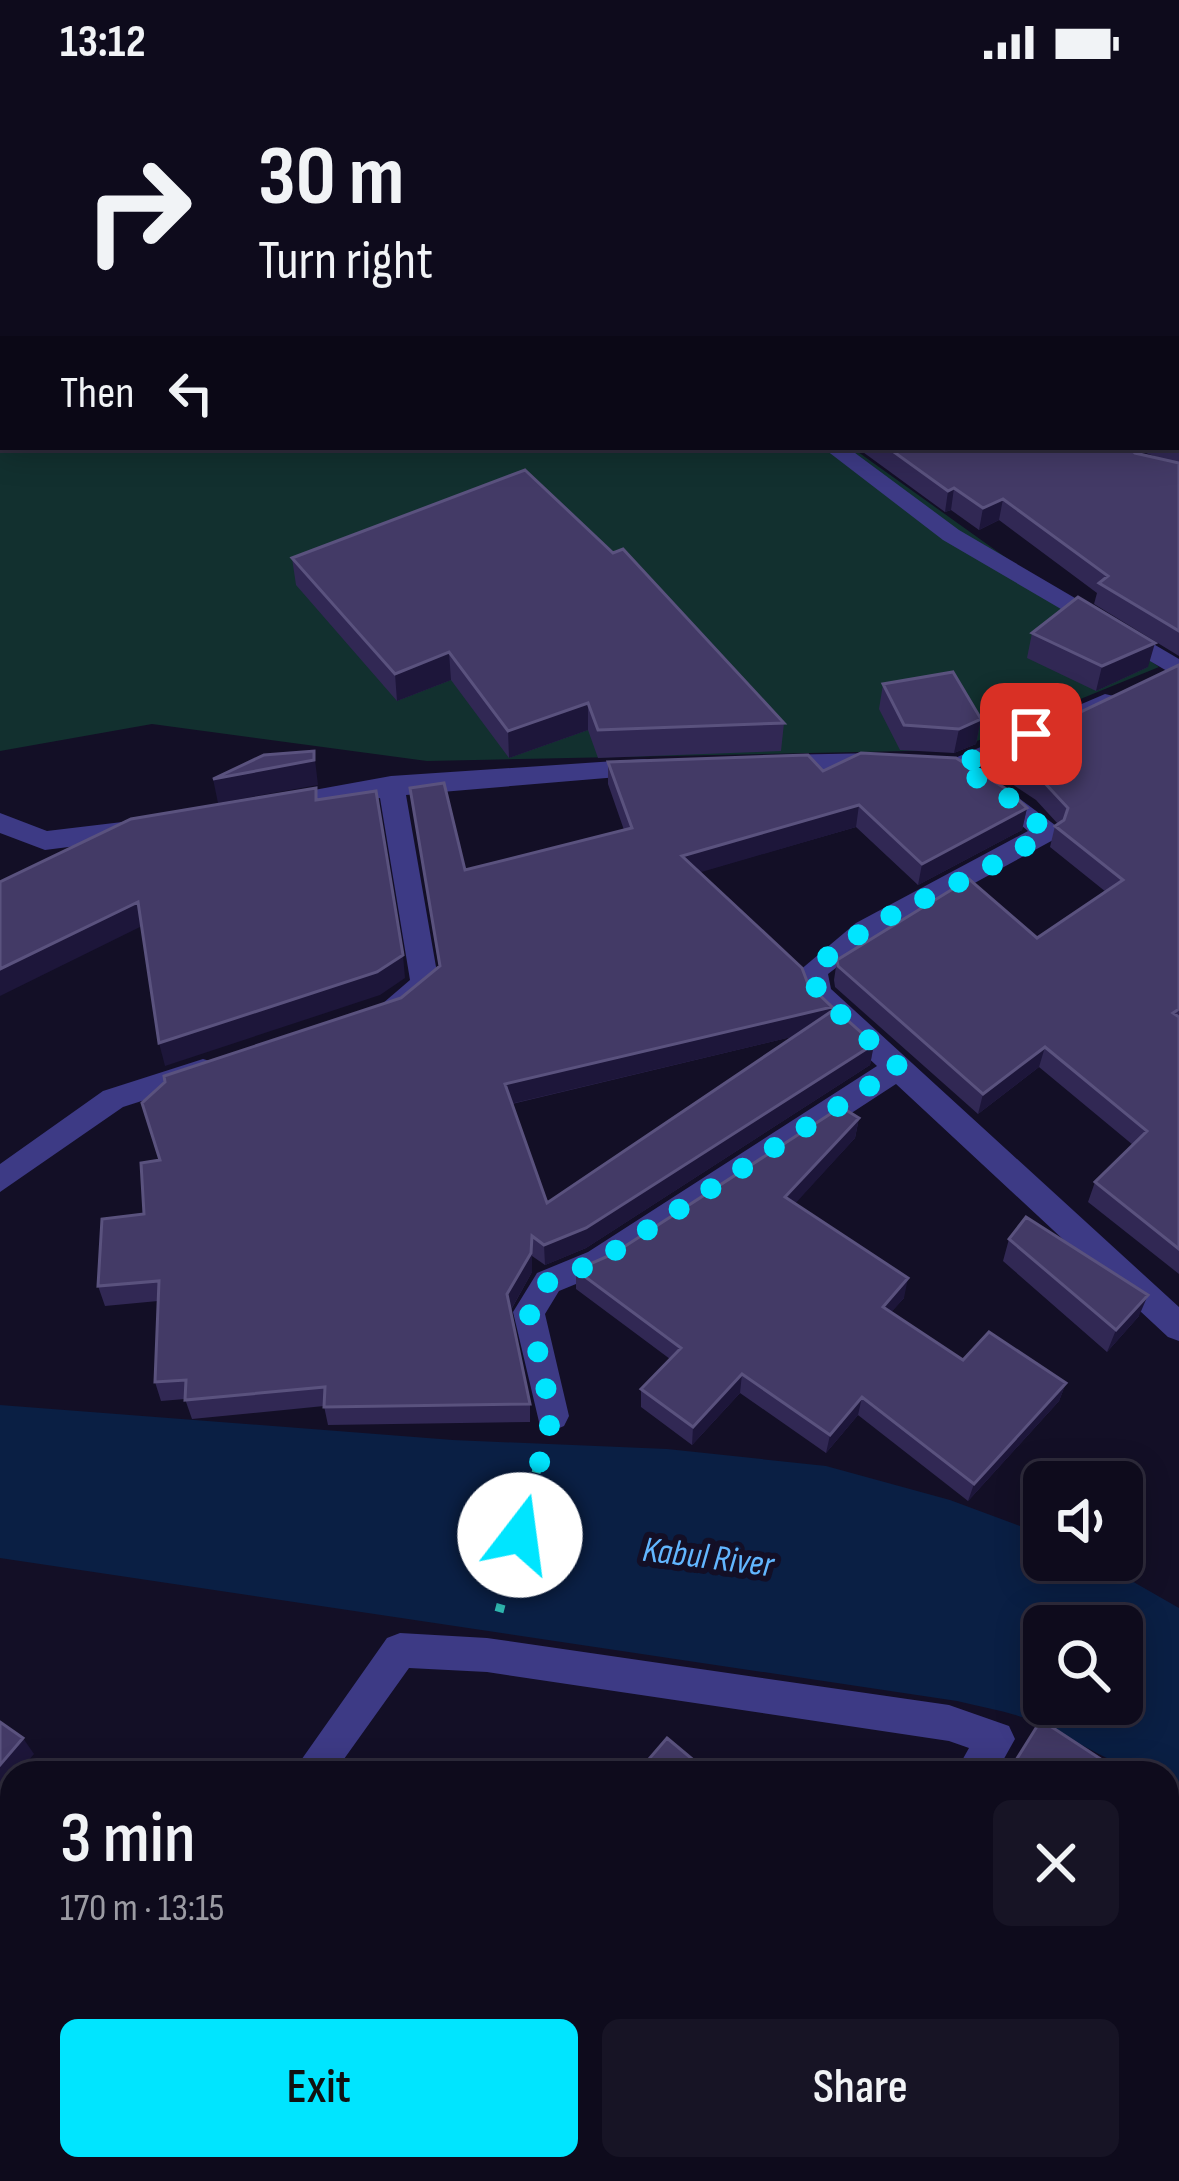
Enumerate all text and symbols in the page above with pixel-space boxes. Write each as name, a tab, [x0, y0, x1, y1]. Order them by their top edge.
text: 13:12	[60, 15, 146, 70]
text: 30 m	[258, 127, 404, 228]
icon: right	[60, 132, 216, 288]
text: Turn right	[258, 229, 433, 294]
icon: left	[158, 360, 224, 426]
text: Then	[60, 366, 134, 421]
pin	[980, 683, 1082, 785]
icon: arrive	[998, 701, 1064, 767]
map controls	[1023, 1461, 1143, 1725]
button: sound	[1023, 1461, 1143, 1581]
position arrow	[457, 1472, 583, 1598]
water label: Kabul River	[640, 1529, 778, 1588]
button: search	[1023, 1605, 1143, 1725]
text: 3 min	[60, 1796, 195, 1883]
button: close	[993, 1800, 1119, 1926]
text: 170 m · 13:15	[60, 1885, 225, 1932]
button: Exit	[60, 2019, 578, 2157]
button: Share	[602, 2019, 1119, 2157]

